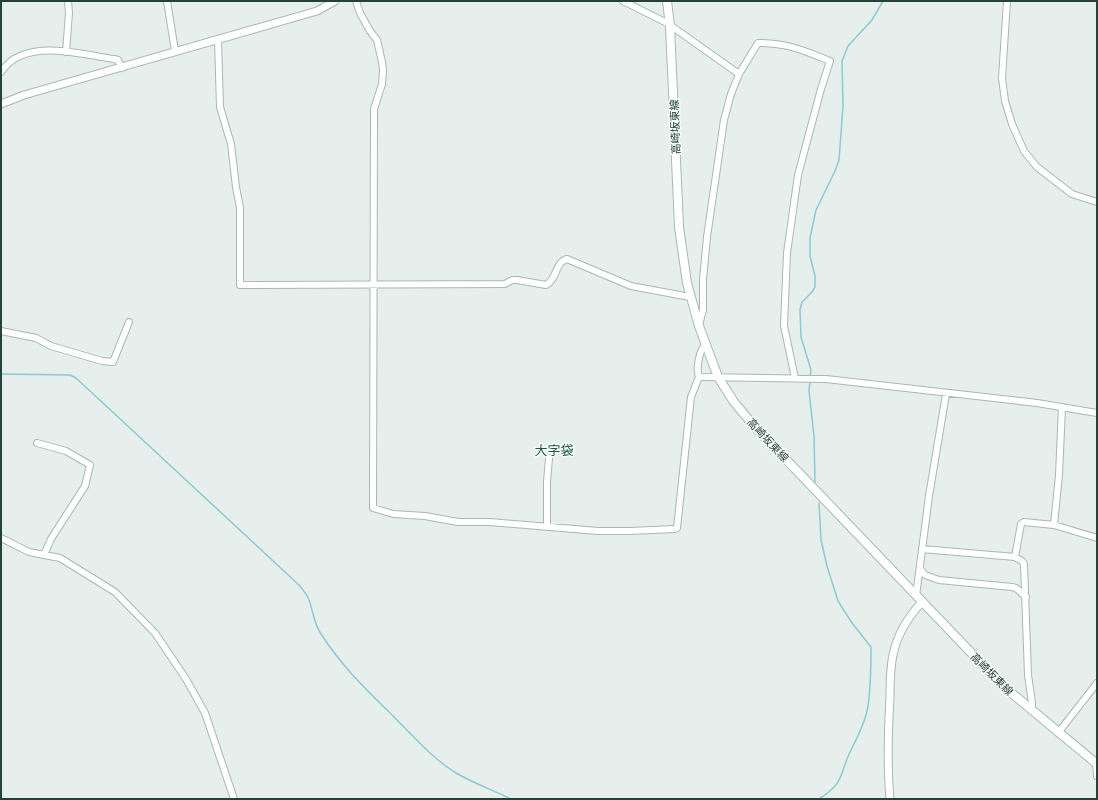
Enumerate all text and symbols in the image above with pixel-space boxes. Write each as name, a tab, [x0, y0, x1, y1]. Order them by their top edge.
street label: 高崎坂東線	[667, 99, 683, 155]
street label: 高崎坂東線	[744, 415, 792, 465]
district label: 大字袋	[534, 442, 574, 459]
street label: 高崎坂東線	[968, 650, 1016, 698]

